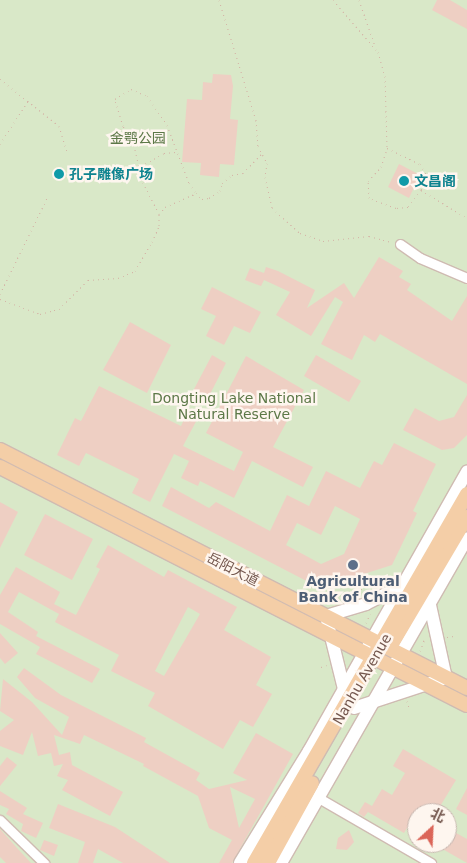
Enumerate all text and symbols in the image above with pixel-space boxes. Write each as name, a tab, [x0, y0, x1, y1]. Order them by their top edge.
park label: 金鹗公园	[110, 130, 166, 146]
place label: 孔子雕像广场	[69, 166, 153, 182]
marker: 孔子雕像广场	[53, 168, 65, 180]
place label: 文昌阁	[414, 173, 456, 189]
marker: 文昌阁	[398, 175, 410, 187]
park label: Dongting Lake National Natural Reserve	[152, 390, 316, 422]
street label: 岳阳大道	[204, 549, 262, 589]
marker: Agricultural Bank of China	[347, 559, 359, 571]
place label: Agricultural Bank of China	[298, 573, 408, 606]
street label: Nanhu Avenue	[329, 631, 395, 727]
north arrow	[407, 803, 457, 853]
text: 北	[428, 805, 448, 826]

